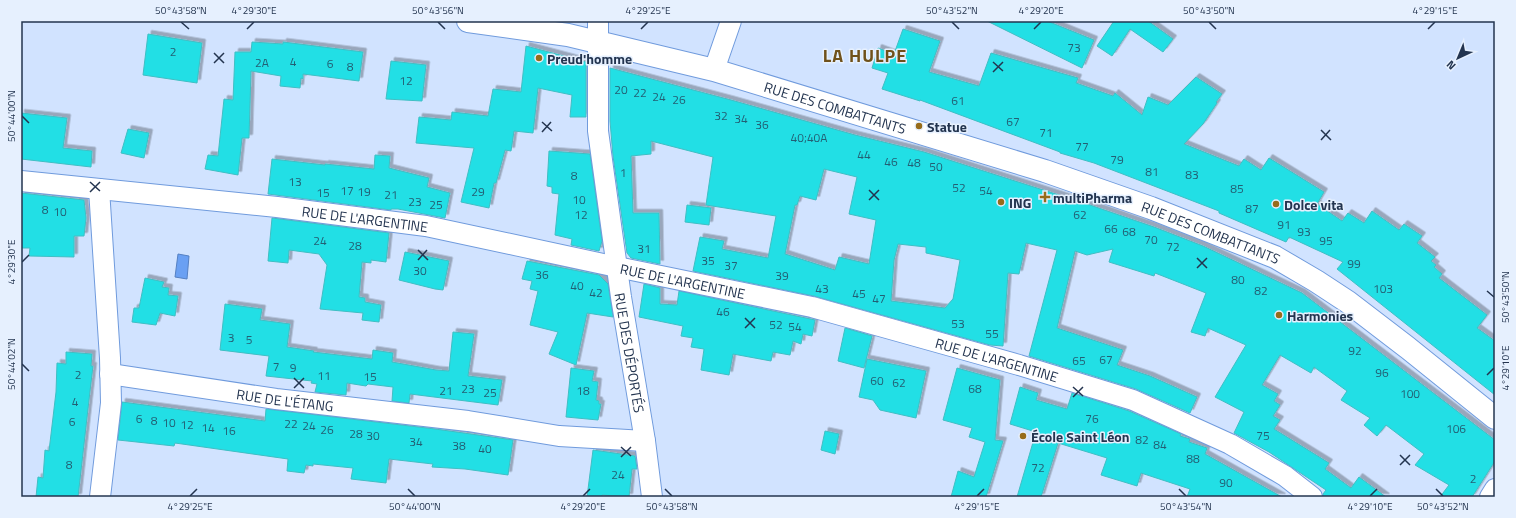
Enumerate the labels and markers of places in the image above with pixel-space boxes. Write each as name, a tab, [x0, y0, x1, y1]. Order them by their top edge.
place label: Preud'homme	[547, 48, 632, 69]
marker: Preud'homme	[534, 53, 544, 63]
place label: Statue	[927, 116, 967, 137]
marker: Statue	[914, 121, 924, 131]
place label: multiPharma	[1053, 187, 1132, 208]
place label: ING	[1009, 192, 1031, 213]
marker: multiPharma	[1040, 192, 1050, 202]
place label: Dolce vita	[1284, 194, 1343, 215]
marker: ING	[996, 197, 1006, 207]
marker: Dolce vita	[1271, 199, 1281, 209]
place label: Harmonies	[1287, 305, 1354, 326]
marker: Harmonies	[1274, 310, 1284, 320]
place label: École Saint Léon	[1031, 426, 1130, 447]
marker: École Saint Léon	[1018, 431, 1028, 441]

